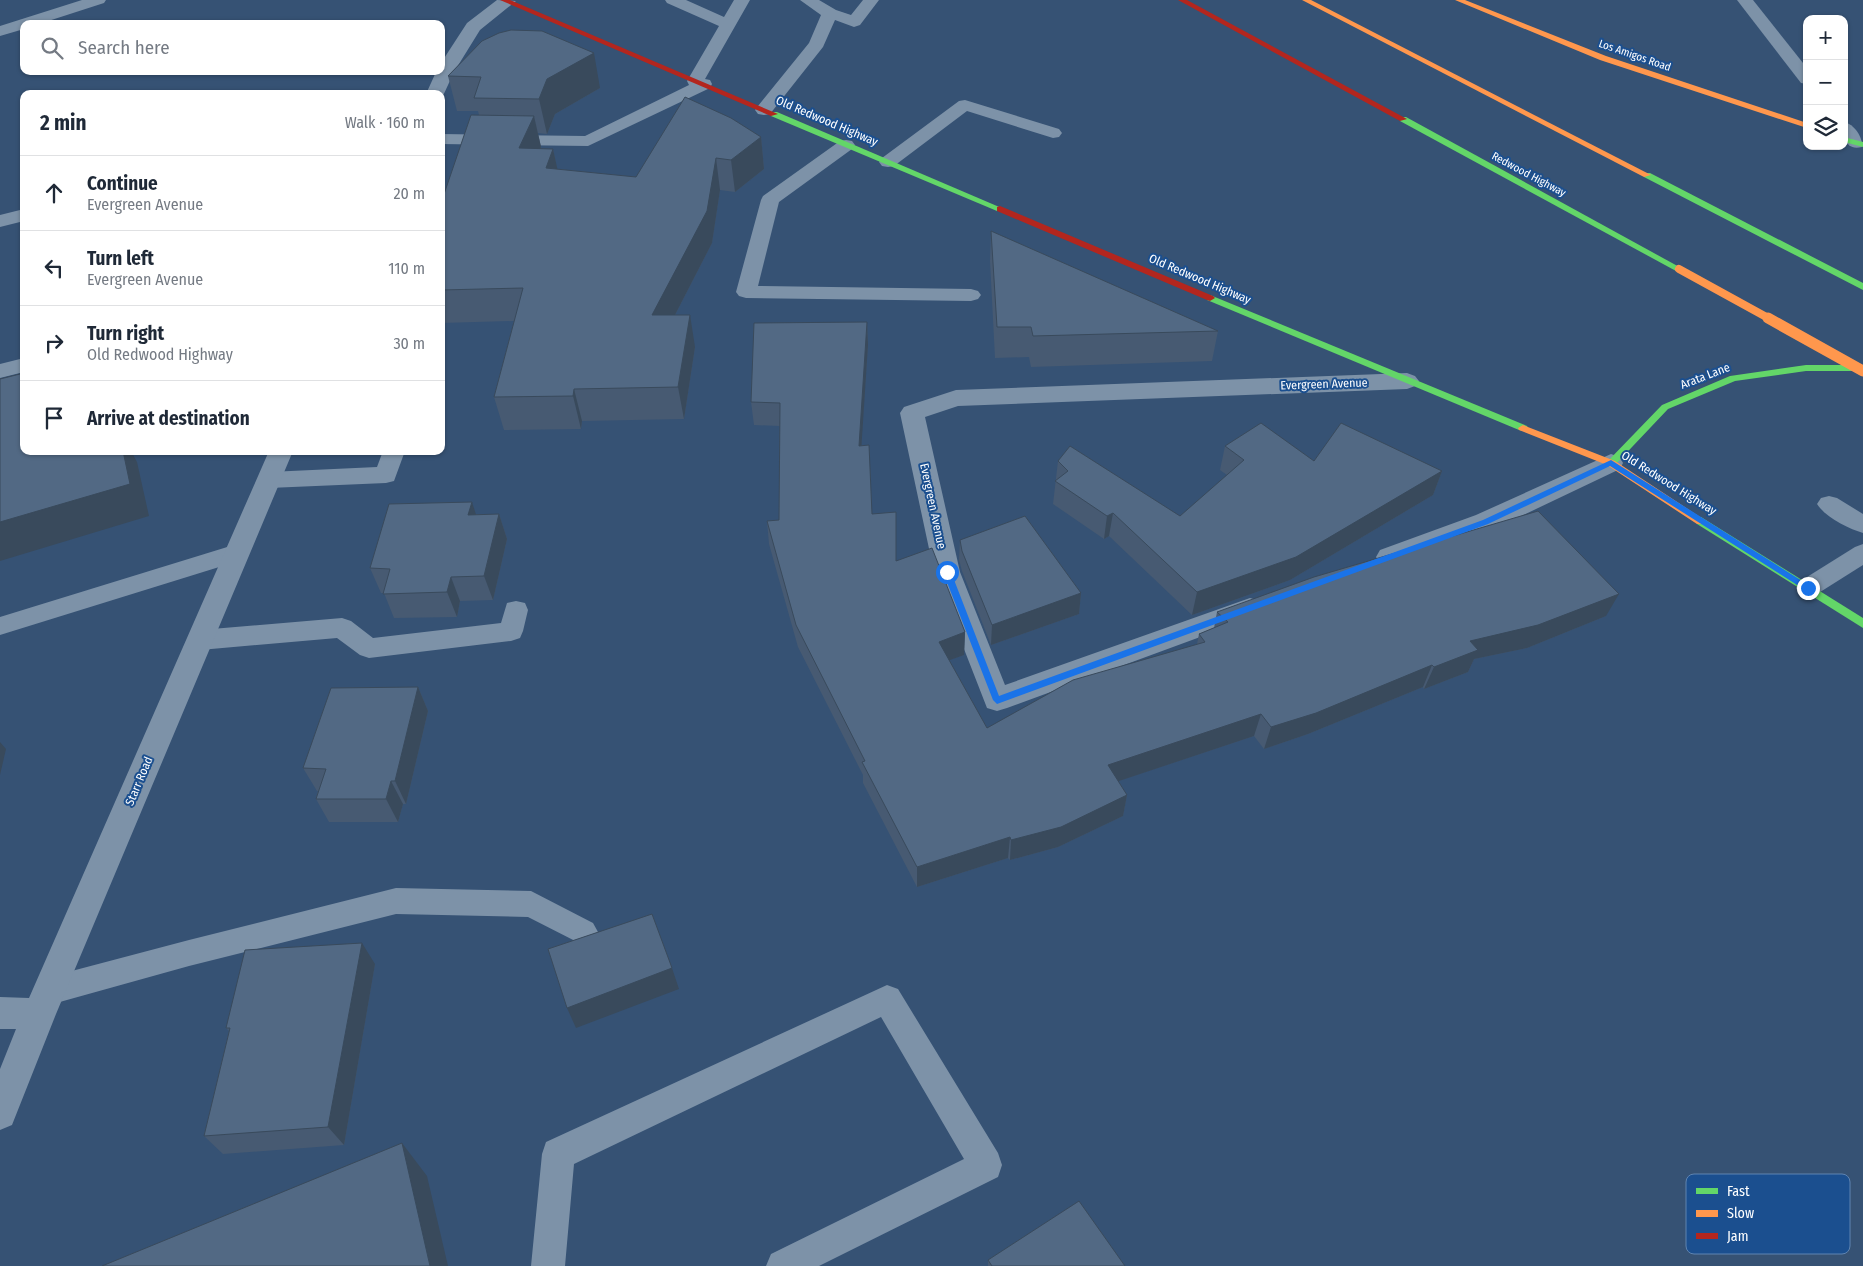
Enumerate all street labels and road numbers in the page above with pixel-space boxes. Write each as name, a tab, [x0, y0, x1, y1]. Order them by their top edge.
street label: Los Amigos Road	[1597, 37, 1673, 74]
street label: Old Redwood Highway	[774, 93, 881, 149]
street label: Redwood Highway	[1490, 149, 1568, 199]
street label: Old Redwood Highway	[1147, 251, 1254, 307]
street label: Arata Lane	[1678, 360, 1732, 392]
street label: Evergreen Avenue	[1280, 375, 1368, 393]
street label: Old Redwood Highway	[1619, 448, 1720, 518]
street label: Evergreen Avenue	[917, 462, 949, 550]
street label: Starr Road	[122, 754, 156, 808]

